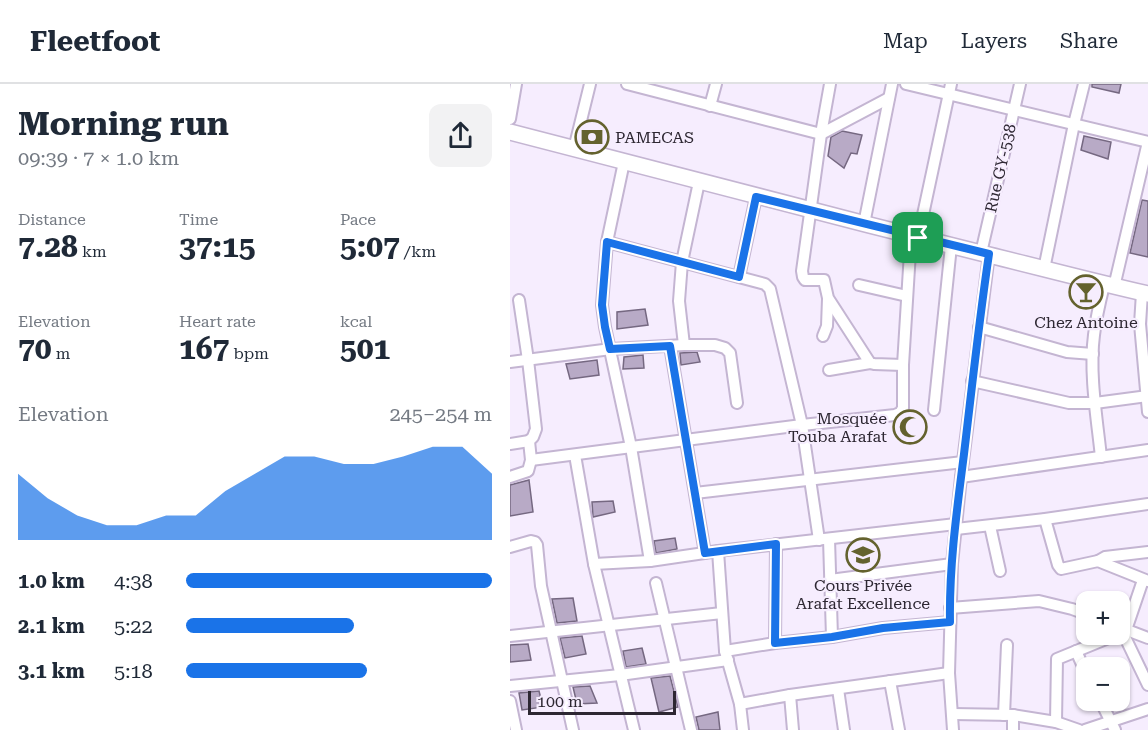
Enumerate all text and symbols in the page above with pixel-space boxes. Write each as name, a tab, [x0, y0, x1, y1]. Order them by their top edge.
text: Fleetfoot	[30, 25, 160, 58]
text: Map	[883, 29, 928, 53]
text: Layers	[961, 29, 1027, 53]
text: Share	[1060, 29, 1118, 53]
text: Morning run	[18, 104, 229, 143]
button: share	[429, 104, 492, 167]
bank icon: PAMECAS	[574, 119, 610, 155]
street label: Rue GY-538	[981, 122, 1020, 214]
place label: PAMECAS	[615, 128, 694, 147]
text: 09:39 · 7 × 1.0 km	[18, 146, 179, 170]
text: Distance	[18, 210, 86, 229]
text: Time	[179, 210, 218, 229]
text: Pace	[340, 210, 376, 229]
pin	[892, 212, 943, 263]
icon: arrive	[901, 221, 934, 254]
text: 7.28	[18, 229, 78, 264]
text: 37:15	[179, 229, 256, 264]
text: 5:07	[340, 229, 400, 264]
text: km	[78, 242, 107, 261]
text: /km	[400, 242, 436, 261]
bar icon: Chez Antoine	[1068, 274, 1104, 310]
text: Elevation	[18, 312, 91, 331]
text: Heart rate	[179, 312, 256, 331]
text: kcal	[340, 312, 372, 331]
place label: Chez Antoine	[1034, 313, 1138, 332]
text: 70	[18, 331, 52, 366]
text: 167	[179, 331, 229, 366]
text: 501	[340, 331, 390, 366]
text: m	[52, 344, 70, 363]
text: bpm	[229, 344, 269, 363]
text: Elevation	[18, 402, 109, 426]
text: 245–254 m	[389, 402, 492, 426]
place label: Mosquée Touba Arafat	[788, 409, 887, 446]
mosque icon: Mosquée Touba Arafat	[892, 409, 928, 445]
school or university icon: Cours Privée Arafat Excellence	[845, 537, 881, 573]
text: 1.0 km	[18, 569, 85, 593]
text: 4:38	[114, 569, 153, 593]
place label: Cours Privée Arafat Excellence	[796, 576, 930, 613]
map controls	[1076, 591, 1130, 711]
button: +	[1076, 591, 1130, 645]
text: 2.1 km	[18, 614, 85, 638]
text: 5:22	[114, 614, 153, 638]
button: −	[1076, 657, 1130, 711]
text: 3.1 km	[18, 659, 85, 683]
text: 5:18	[114, 659, 153, 683]
scale bar	[528, 688, 676, 716]
text: 100 m	[537, 692, 583, 711]

